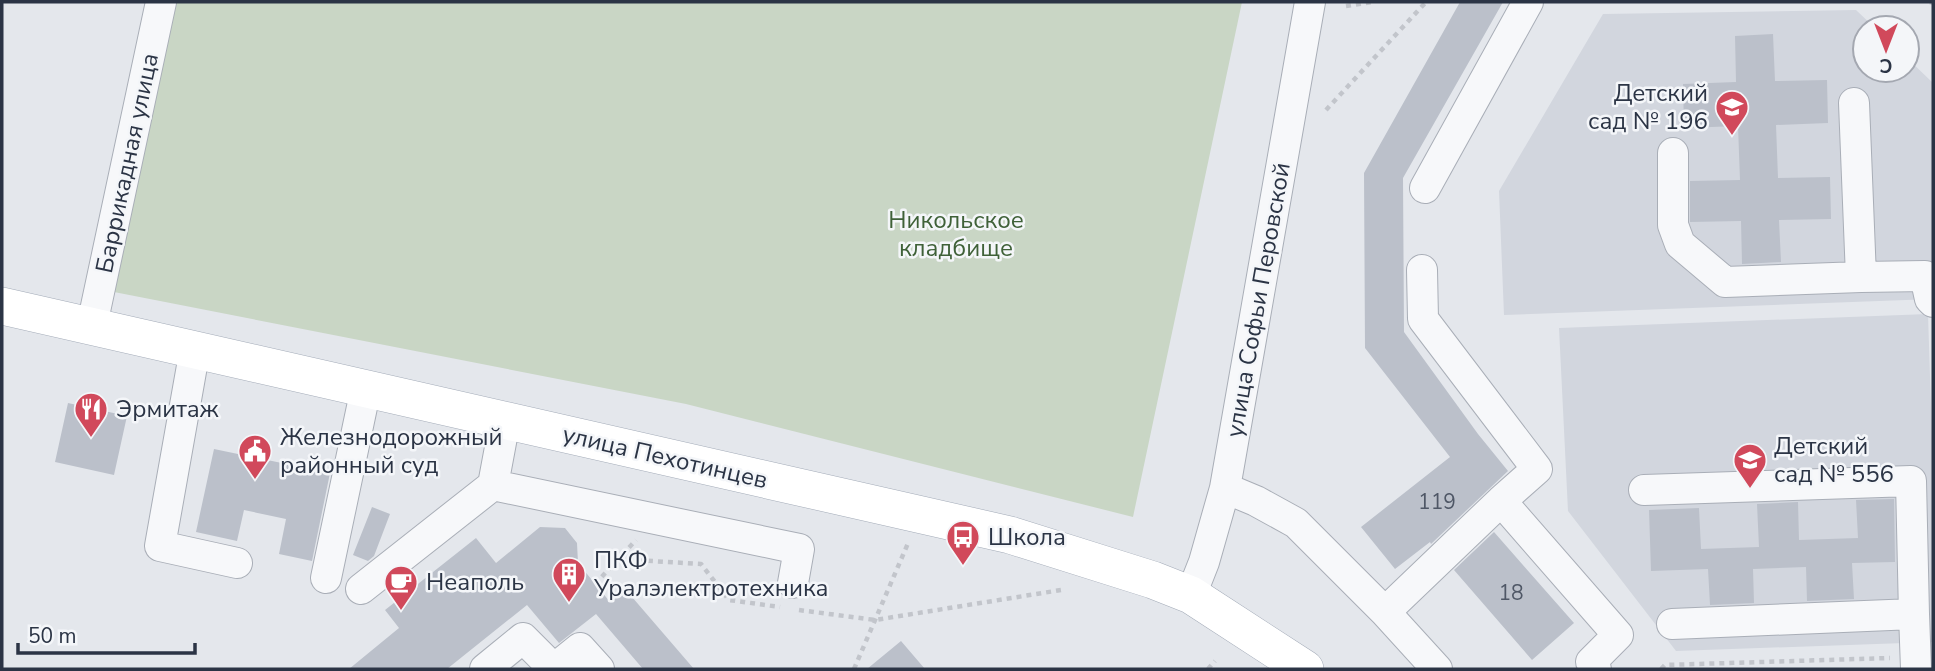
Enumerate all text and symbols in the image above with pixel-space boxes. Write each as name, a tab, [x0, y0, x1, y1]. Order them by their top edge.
north arrow	[1851, 14, 1921, 84]
street label: Баррикадная улица	[88, 50, 166, 276]
text: С	[1879, 52, 1892, 78]
place label: Детский сад № 196	[1588, 77, 1708, 137]
school or university icon: Детский сад № 196	[1713, 88, 1751, 137]
street label: улица Софьи Перовской	[1218, 160, 1298, 440]
park label: Никольское кладбище	[888, 204, 1024, 264]
restaurant icon: Эрмитаж	[72, 390, 110, 439]
place label: Эрмитаж	[116, 393, 219, 425]
street label: улица Пехотинцев	[559, 418, 771, 496]
place label: Железнодорожный районный суд	[280, 421, 503, 481]
place label: Детский сад № 556	[1774, 430, 1894, 490]
public building icon: Железнодорожный районный суд	[236, 432, 274, 481]
school or university icon: Детский сад № 556	[1731, 441, 1769, 490]
house number: 119	[1418, 488, 1456, 516]
bus stop icon: Школа	[944, 518, 982, 567]
place label: Школа	[988, 521, 1066, 553]
place label: ПКФ Уралэлектротехника	[593, 544, 828, 604]
building icon: ПКФ Уралэлектротехника	[550, 555, 588, 604]
cafe icon: Неаполь	[382, 563, 420, 612]
place label: Неаполь	[426, 566, 524, 598]
house number: 18	[1498, 579, 1524, 607]
scale bar	[18, 612, 194, 656]
text: 50 m	[28, 622, 77, 650]

